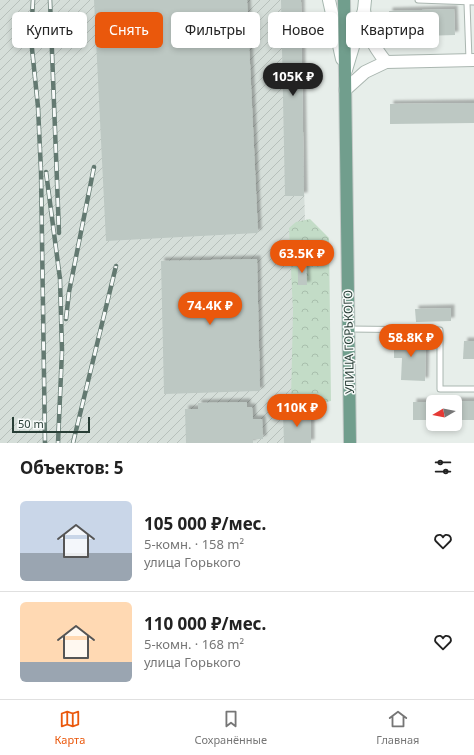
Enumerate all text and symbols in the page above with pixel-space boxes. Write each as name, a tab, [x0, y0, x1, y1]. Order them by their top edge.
chip: Купить	[12, 12, 87, 48]
chip: Снять	[95, 12, 163, 48]
chip: Фильтры	[171, 12, 260, 48]
chip: Новое	[268, 12, 338, 48]
chip: Квартира	[346, 12, 439, 48]
pin: 105K ₽	[260, 63, 326, 97]
text: 105K ₽	[272, 67, 314, 85]
pin: 63.5K ₽	[265, 240, 339, 274]
text: 63.5K ₽	[279, 244, 325, 262]
street label: УЛИЦА ГОРЬКОГО	[339, 290, 358, 394]
pin: 74.4K ₽	[173, 292, 247, 326]
text: 74.4K ₽	[187, 296, 233, 314]
pin: 58.8K ₽	[374, 324, 448, 358]
text: 58.8K ₽	[388, 328, 434, 346]
pin: 110K ₽	[264, 394, 330, 428]
north arrow	[426, 395, 462, 431]
map controls	[426, 395, 462, 431]
text: 110K ₽	[276, 398, 318, 416]
scale bar	[12, 415, 90, 434]
text: 50 m	[18, 416, 44, 431]
text: Объектов: 5	[20, 456, 123, 479]
icon: filters	[432, 456, 454, 478]
text: 105 000 ₽/мес.	[144, 512, 266, 535]
icon: home	[52, 517, 100, 565]
icon: heart	[432, 530, 454, 552]
text: 5-комн. · 158 m²	[144, 535, 244, 553]
text: улица Горького	[144, 553, 241, 571]
text: 110 000 ₽/мес.	[144, 612, 266, 635]
icon: home	[52, 618, 100, 666]
icon: heart	[432, 631, 454, 653]
text: 5-комн. · 168 m²	[144, 635, 244, 653]
text: улица Горького	[144, 653, 241, 671]
tab: Карта	[55, 708, 85, 747]
tab: Сохранённые	[194, 708, 267, 747]
tab: Главная	[376, 708, 419, 747]

